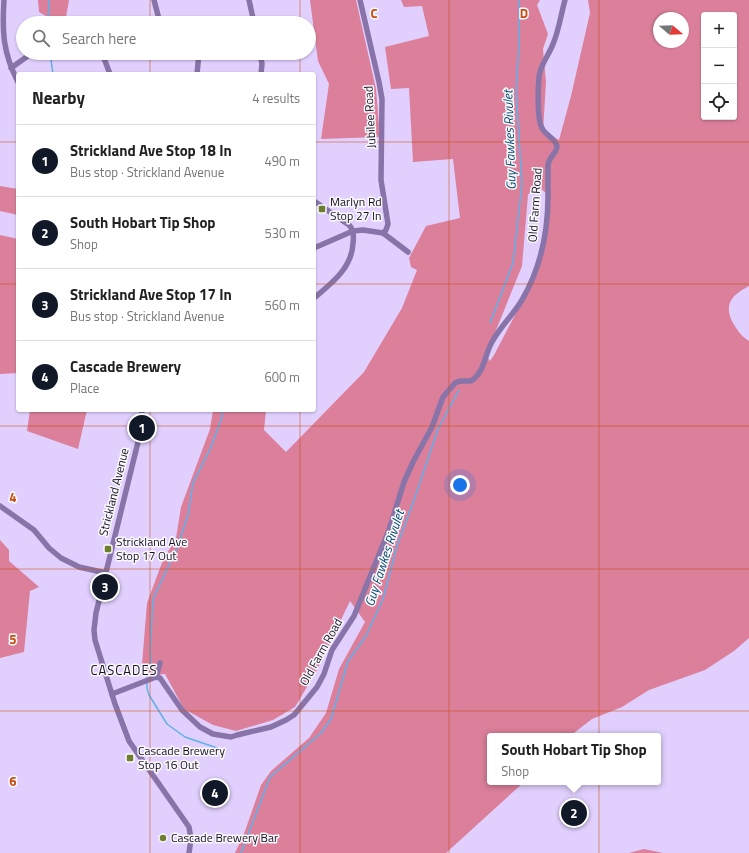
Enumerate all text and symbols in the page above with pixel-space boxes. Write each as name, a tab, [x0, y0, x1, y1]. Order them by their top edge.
text: C	[370, 3, 378, 23]
text: D	[520, 3, 528, 23]
north arrow	[653, 12, 689, 48]
map controls	[701, 12, 737, 120]
button: +	[701, 12, 737, 48]
search box	[16, 16, 316, 60]
icon: search	[30, 27, 52, 49]
text: Search here	[62, 27, 136, 50]
button: −	[701, 48, 737, 84]
button: locate	[701, 84, 737, 120]
text: Nearby	[32, 85, 85, 111]
street label: Jubilee Road	[358, 85, 381, 149]
text: 4 results	[252, 88, 300, 108]
water label: Guy Fawkes Rivulet	[497, 88, 521, 190]
text: Strickland Ave Stop 18 In	[70, 139, 232, 162]
text: 1	[41, 151, 49, 171]
text: 490 m	[264, 151, 300, 171]
text: Bus stop · Strickland Avenue	[70, 162, 224, 182]
street label: Old Farm Road	[522, 167, 547, 243]
place label: Marlyn Rd Stop 27 In	[330, 192, 382, 225]
marker: Marlyn Rd Stop 27 In	[317, 204, 327, 214]
text: South Hobart Tip Shop	[70, 211, 216, 234]
text: 2	[41, 223, 49, 243]
text: 530 m	[264, 223, 300, 243]
text: Shop	[70, 234, 98, 254]
text: Strickland Ave Stop 17 In	[70, 283, 232, 306]
text: 3	[41, 295, 49, 315]
text: 560 m	[264, 295, 300, 315]
text: Bus stop · Strickland Avenue	[70, 306, 224, 326]
text: Cascade Brewery	[70, 355, 181, 378]
text: 4	[41, 367, 49, 387]
text: 600 m	[264, 367, 300, 387]
text: Place	[70, 378, 99, 398]
pin: 1	[129, 413, 155, 443]
street label: Strickland Avenue	[93, 446, 134, 538]
your location	[450, 475, 470, 495]
text: 4	[9, 487, 17, 507]
water label: Guy Fawkes Rivulet	[359, 506, 410, 609]
place label: Strickland Ave Stop 17 Out	[116, 532, 187, 565]
marker: Strickland Ave Stop 17 Out	[103, 544, 113, 554]
pin: 3	[92, 572, 118, 602]
street label: Old Farm Road	[294, 615, 347, 689]
text: 5	[9, 629, 17, 649]
district label: CASCADES	[90, 660, 158, 680]
popup	[487, 733, 661, 785]
text: South Hobart Tip Shop	[501, 738, 647, 761]
place label: Cascade Brewery Stop 16 Out	[138, 741, 225, 774]
marker: Cascade Brewery Stop 16 Out	[125, 753, 135, 763]
text: Shop	[501, 761, 529, 781]
text: 6	[9, 771, 17, 791]
pin: 4	[202, 778, 228, 808]
pin: 2	[561, 798, 587, 828]
place label: Cascade Brewery Bar	[171, 828, 278, 847]
marker: Cascade Brewery Bar	[158, 833, 168, 843]

